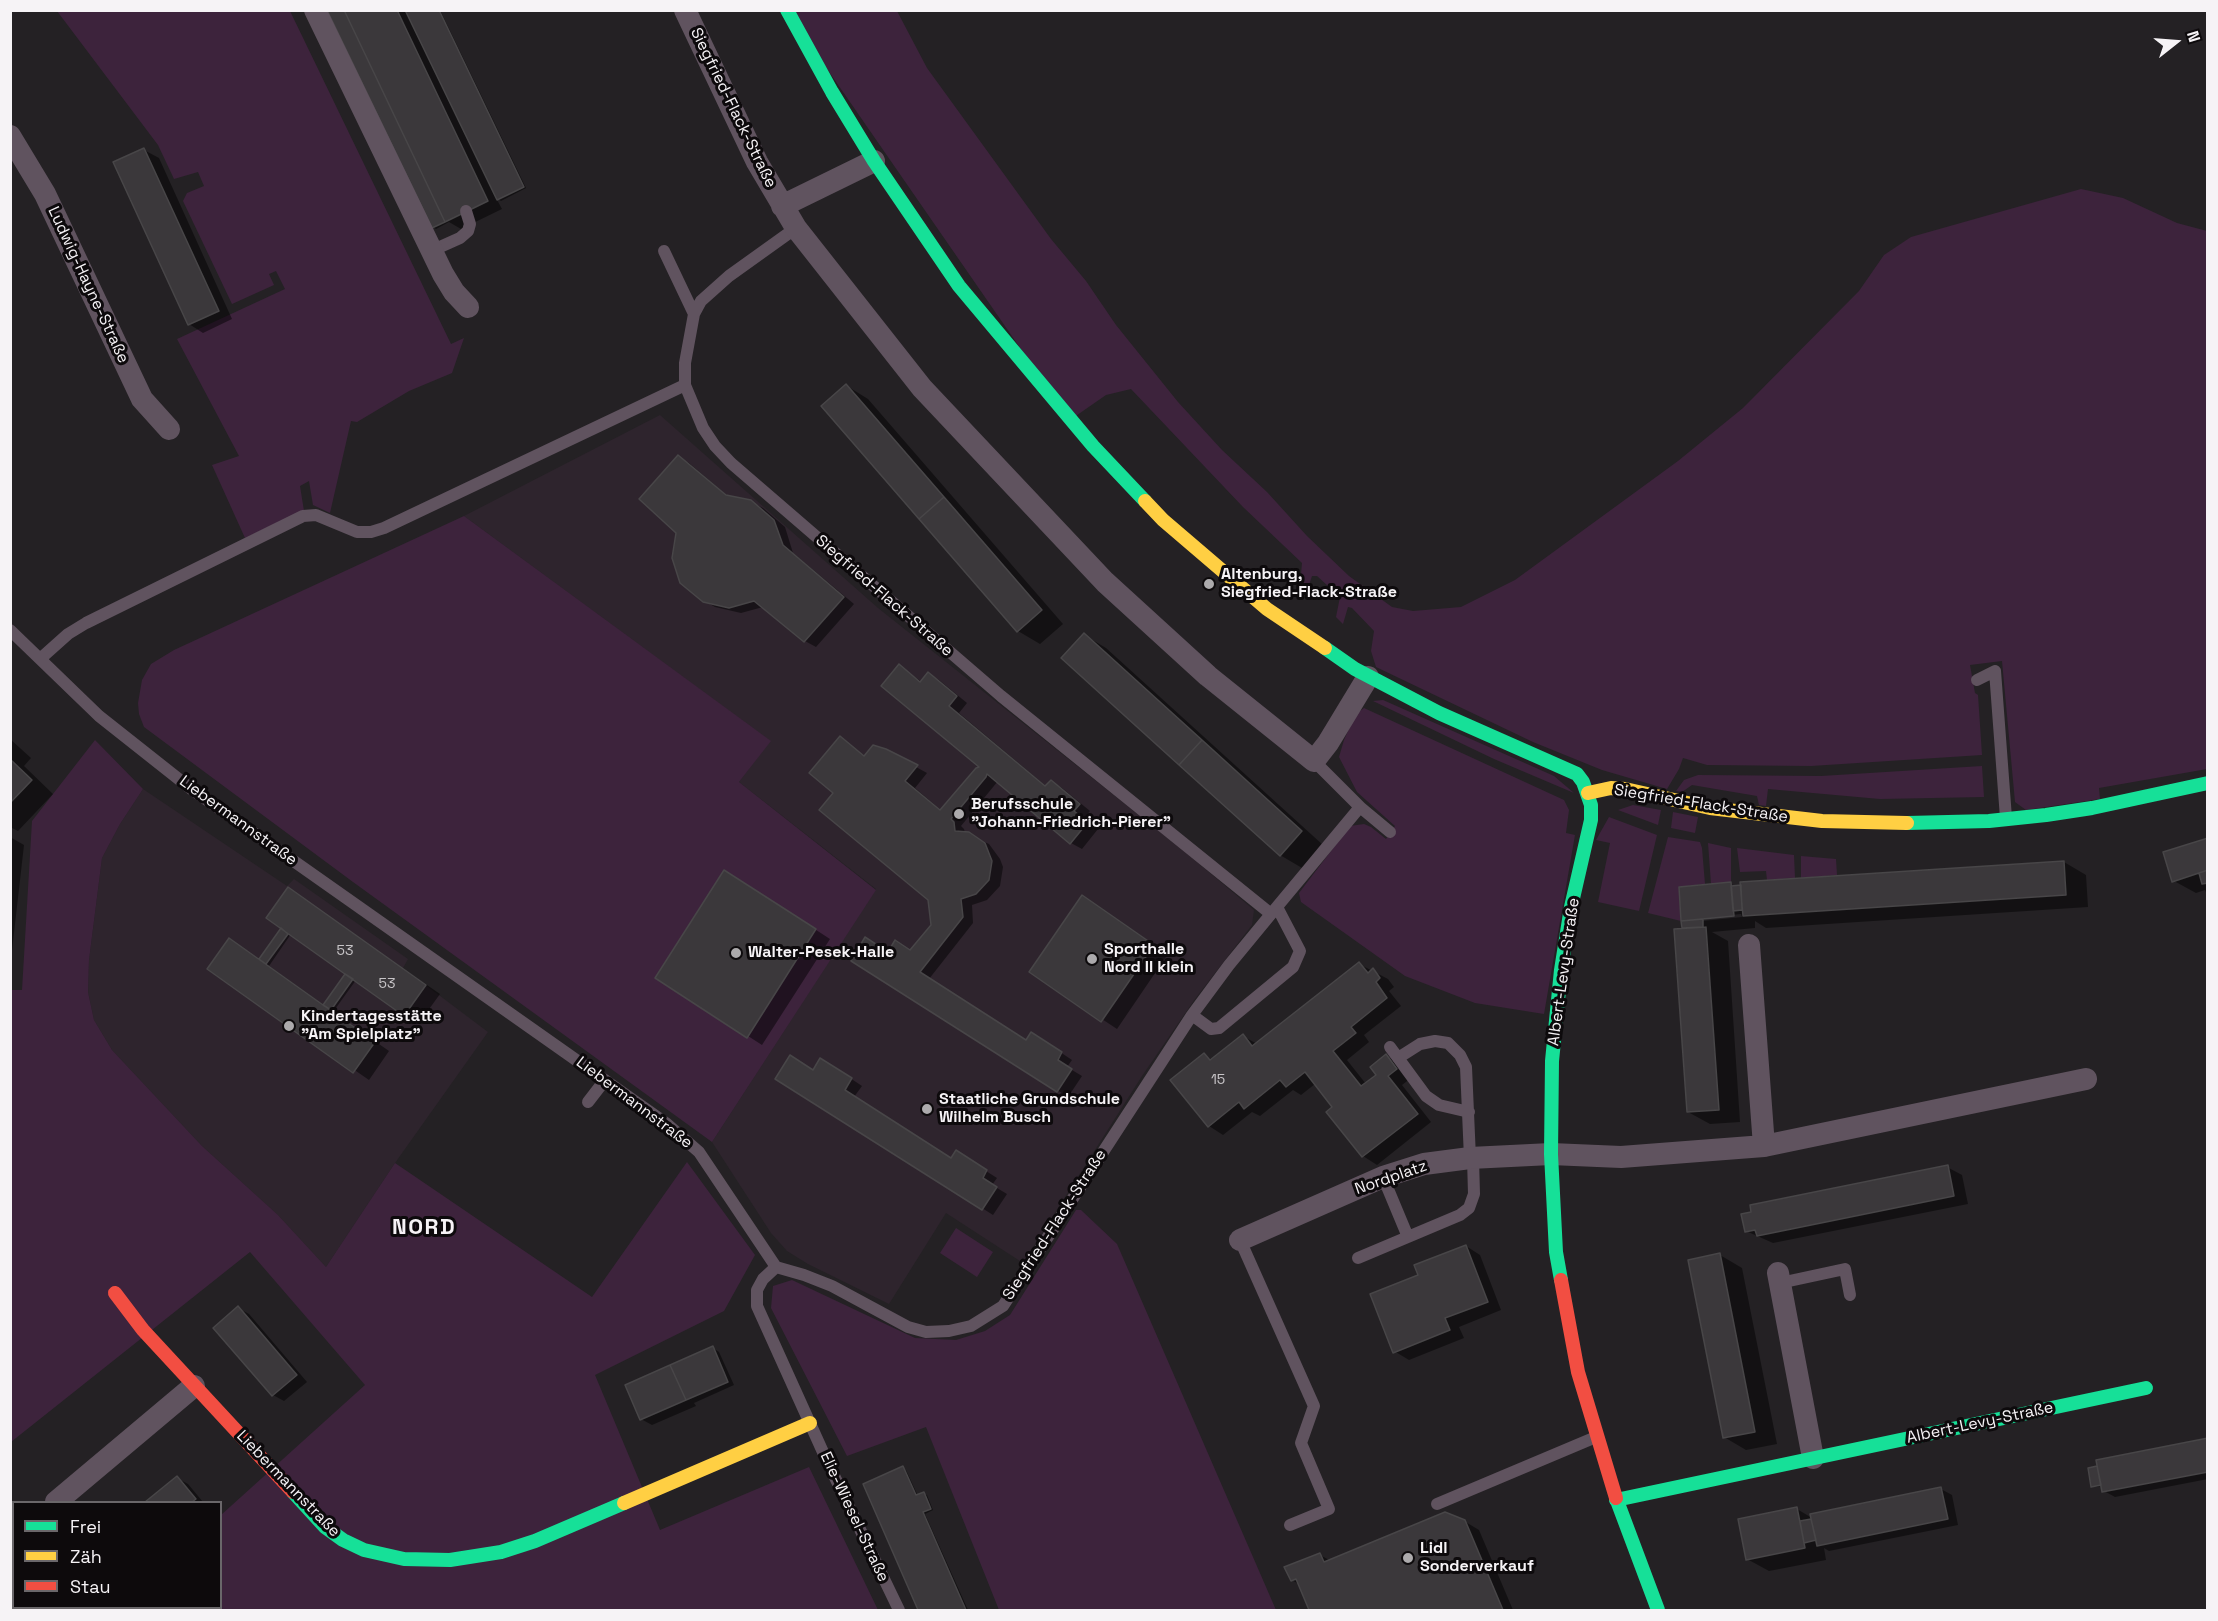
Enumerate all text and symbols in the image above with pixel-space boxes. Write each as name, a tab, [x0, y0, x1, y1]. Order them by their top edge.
north arrow	[2146, 12, 2206, 72]
street label: Siegfried-Flack-Straße	[686, 25, 780, 191]
text: N	[2182, 28, 2205, 45]
street label: Ludwig-Hayne-Straße	[43, 204, 133, 366]
street label: Siegfried-Flack-Straße	[811, 531, 957, 661]
place label: Altenburg, Siegfried-Flack-Straße	[1221, 565, 1397, 603]
marker: Altenburg, Siegfried-Flack-Straße	[1202, 577, 1216, 591]
street label: Liebermannstraße	[175, 772, 301, 870]
street label: Siegfried-Flack-Straße	[1613, 781, 1789, 827]
place label: Berufsschule "Johann-Friedrich-Pierer"	[971, 795, 1171, 833]
marker: Berufsschule "Johann-Friedrich-Pierer"	[952, 807, 966, 821]
street label: Albert-Levy-Straße	[1544, 897, 1584, 1047]
place label: Sporthalle Nord II klein	[1104, 940, 1194, 978]
house number: 53	[337, 943, 353, 959]
place label: Walter-Pesek-Halle	[748, 943, 894, 963]
marker: Walter-Pesek-Halle	[729, 946, 743, 960]
marker: Sporthalle Nord II klein	[1085, 952, 1099, 966]
house number: 53	[379, 976, 395, 992]
place label: Kindertagesstätte "Am Spielplatz"	[301, 1007, 442, 1045]
marker: Kindertagesstätte "Am Spielplatz"	[282, 1019, 296, 1033]
street label: Liebermannstraße	[572, 1053, 696, 1153]
house number: 15	[1211, 1072, 1225, 1088]
place label: Staatliche Grundschule Wilhelm Busch	[939, 1090, 1120, 1128]
marker: Staatliche Grundschule Wilhelm Busch	[920, 1102, 934, 1116]
street label: Siegfried-Flack-Straße	[999, 1146, 1111, 1304]
street label: Nordplatz	[1352, 1157, 1430, 1199]
district label: NORD	[392, 1215, 456, 1241]
street label: Albert-Levy-Straße	[1905, 1398, 2055, 1448]
street label: Liebermannstraße	[232, 1427, 344, 1541]
street label: Elie-Wiesel-Straße	[815, 1449, 893, 1585]
legend	[12, 1501, 222, 1609]
text: Frei	[70, 1515, 101, 1538]
place label: Lidl Sonderverkauf	[1420, 1539, 1534, 1577]
text: Zäh	[70, 1545, 102, 1568]
marker: Lidl Sonderverkauf	[1401, 1551, 1415, 1565]
text: Stau	[70, 1575, 110, 1598]

